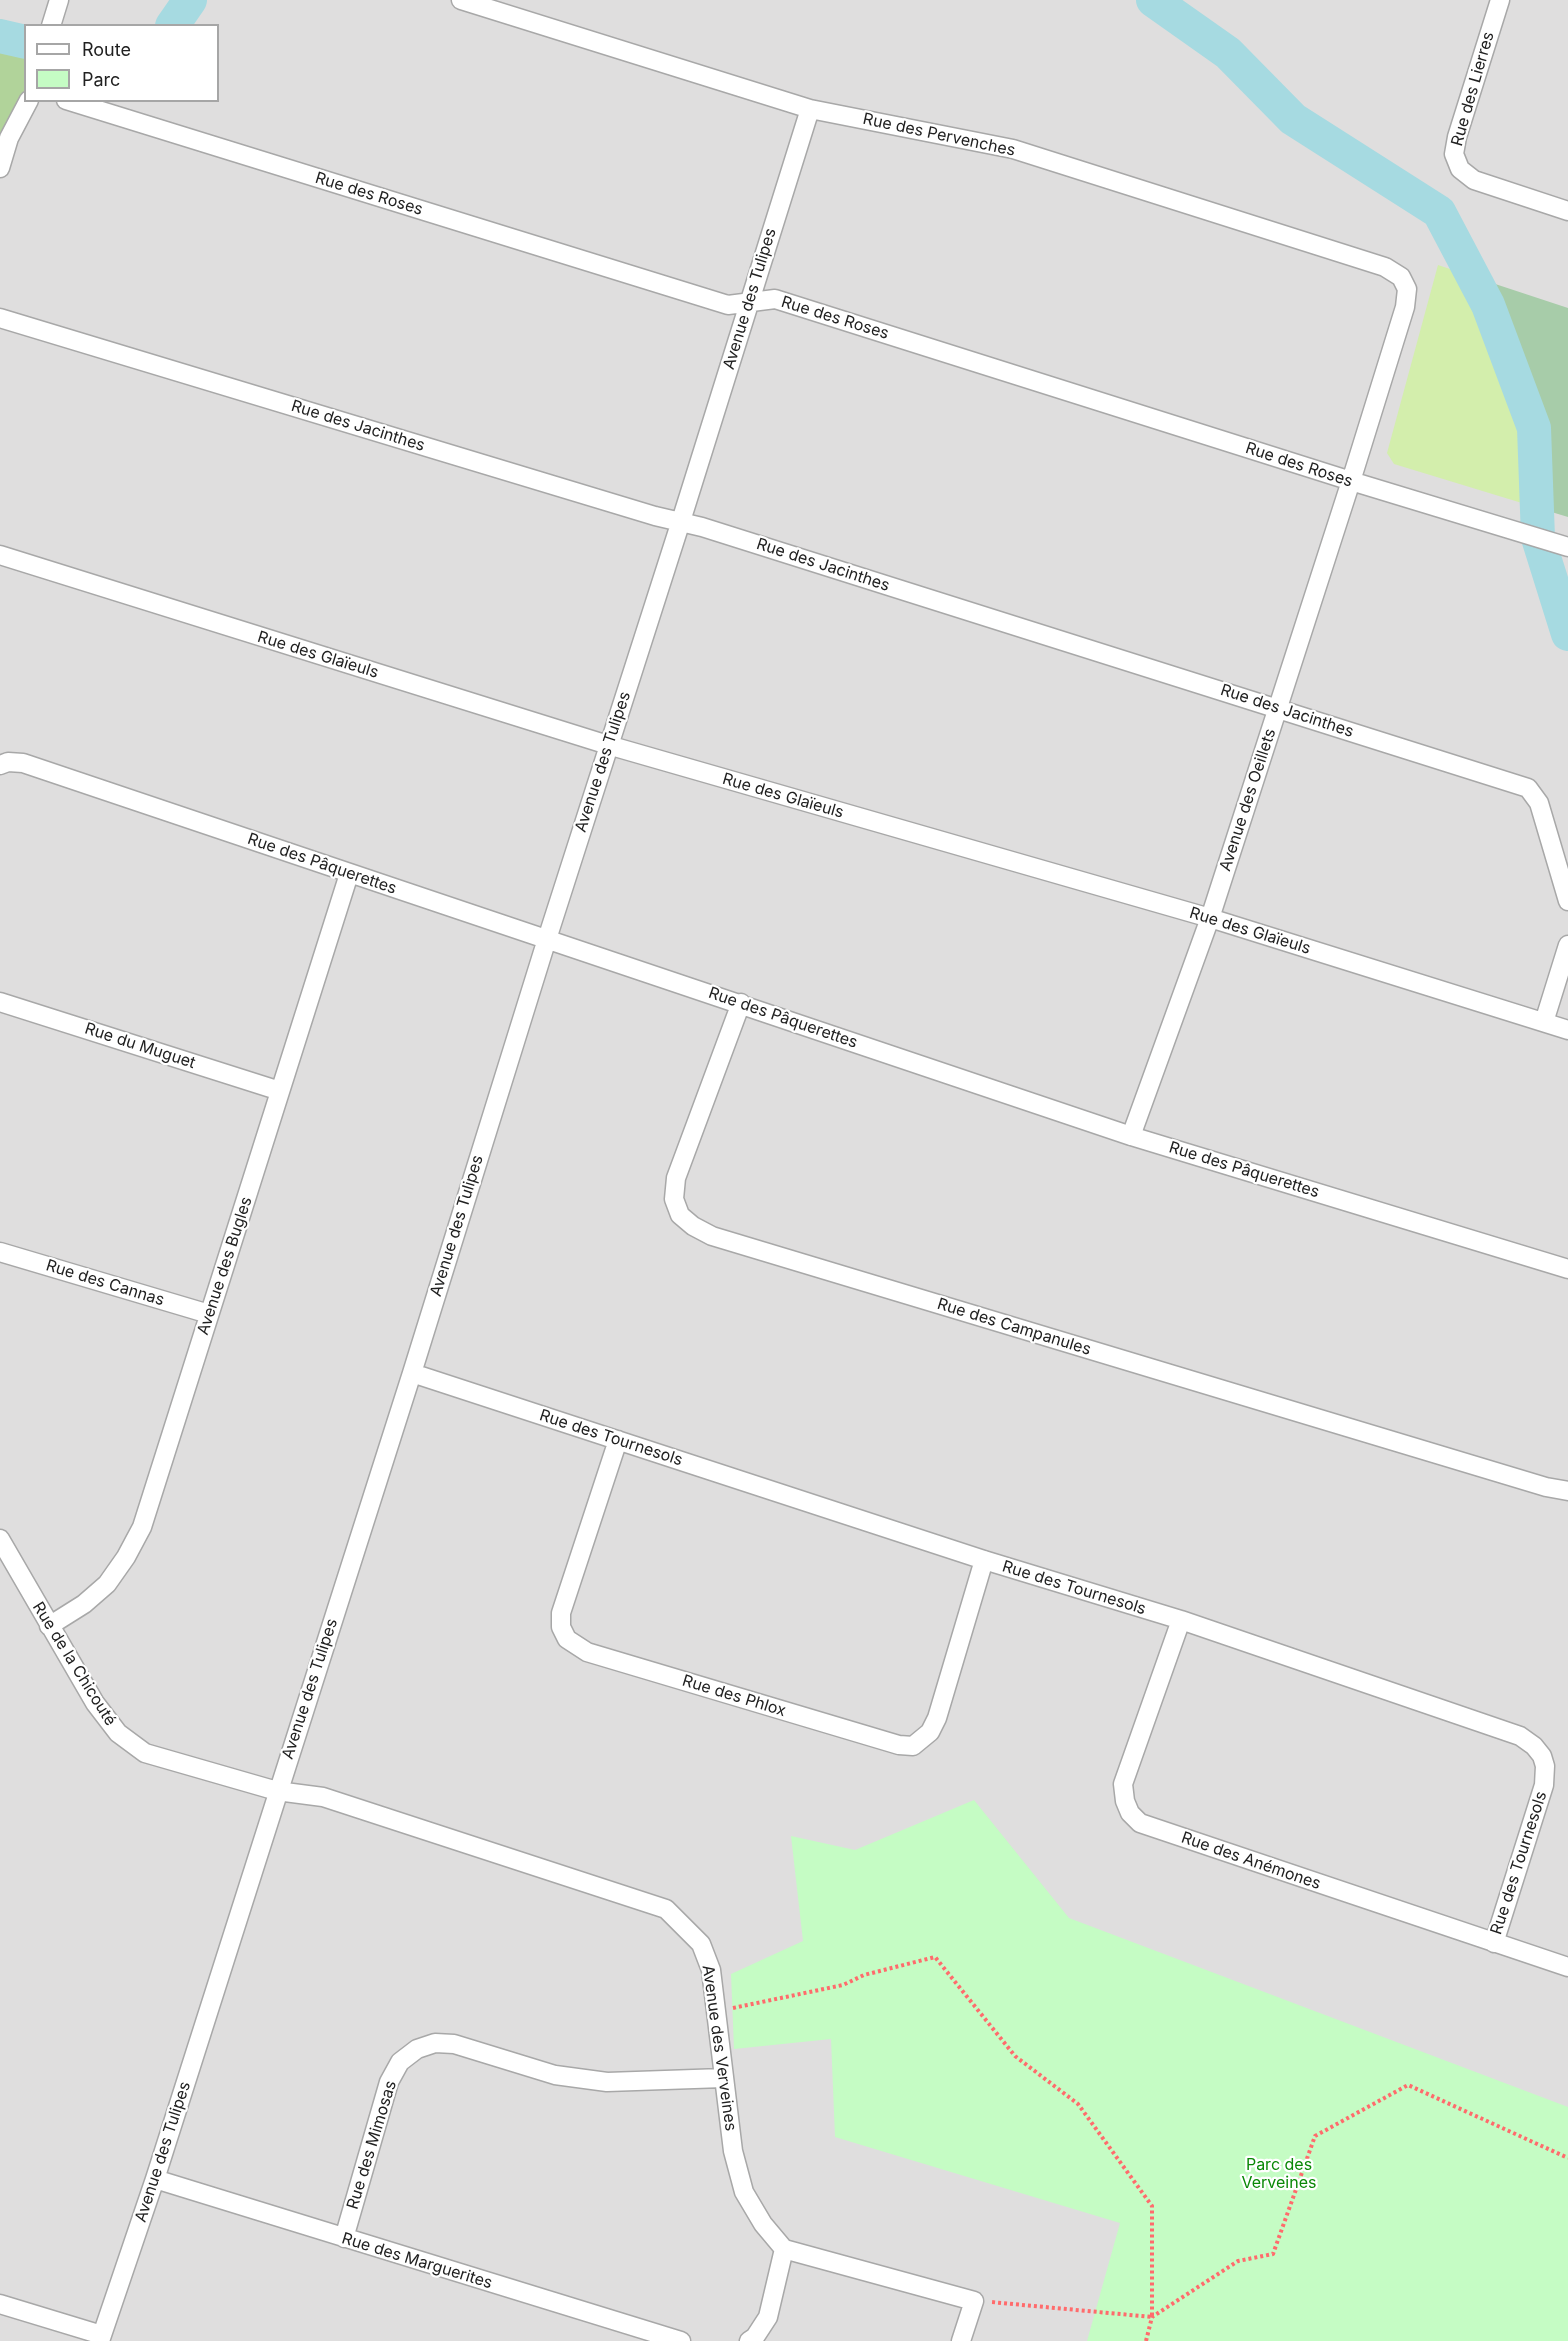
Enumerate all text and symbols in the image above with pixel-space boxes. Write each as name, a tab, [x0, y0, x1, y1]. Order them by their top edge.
legend	[24, 24, 219, 102]
street label: Rue des Lierres	[1448, 30, 1498, 148]
text: Route	[82, 39, 131, 60]
text: Parc	[82, 69, 120, 90]
street label: Rue des Pervenches	[861, 109, 1017, 161]
street label: Rue des Roses	[313, 169, 425, 219]
street label: Avenue des Tulipes	[719, 226, 781, 372]
street label: Rue des Roses	[779, 293, 891, 343]
street label: Rue des Jacinthes	[289, 397, 427, 455]
street label: Rue des Roses	[1243, 439, 1355, 491]
street label: Rue des Jacinthes	[754, 534, 892, 596]
street label: Rue des Glaïeuls	[255, 627, 381, 683]
street label: Rue des Jacinthes	[1218, 680, 1356, 742]
street label: Avenue des Tulipes	[571, 689, 635, 835]
street label: Avenue des Oeillets	[1216, 726, 1280, 874]
street label: Rue des Glaïeuls	[720, 769, 846, 823]
street label: Rue des Pâquerettes	[245, 829, 399, 899]
street label: Rue des Glaïeuls	[1187, 903, 1313, 959]
street label: Rue des Pâquerettes	[706, 983, 860, 1053]
street label: Rue du Muguet	[82, 1019, 198, 1073]
street label: Rue des Pâquerettes	[1166, 1138, 1322, 1202]
street label: Avenue des Tulipes	[426, 1153, 488, 1299]
street label: Avenue des Bugles	[194, 1194, 256, 1338]
street label: Rue des Cannas	[44, 1256, 166, 1310]
street label: Rue des Campanules	[935, 1294, 1093, 1360]
street label: Rue des Tournesols	[537, 1406, 685, 1470]
street label: Rue des Tournesols	[1000, 1557, 1148, 1619]
street label: Rue de la Chicouté	[28, 1599, 120, 1729]
street label: Avenue des Tulipes	[278, 1616, 342, 1762]
street label: Rue des Phlox	[680, 1671, 788, 1721]
street label: Rue des Tournesols	[1487, 1789, 1551, 1937]
street label: Rue des Anémones	[1179, 1828, 1323, 1894]
street label: Avenue des Verveines	[698, 1964, 740, 2132]
street label: Rue des Mimosas	[343, 2078, 401, 2212]
street label: Avenue des Tulipes	[131, 2079, 195, 2225]
park label: Parc des Verveines	[1242, 2155, 1316, 2193]
street label: Rue des Marguerites	[339, 2229, 495, 2293]

